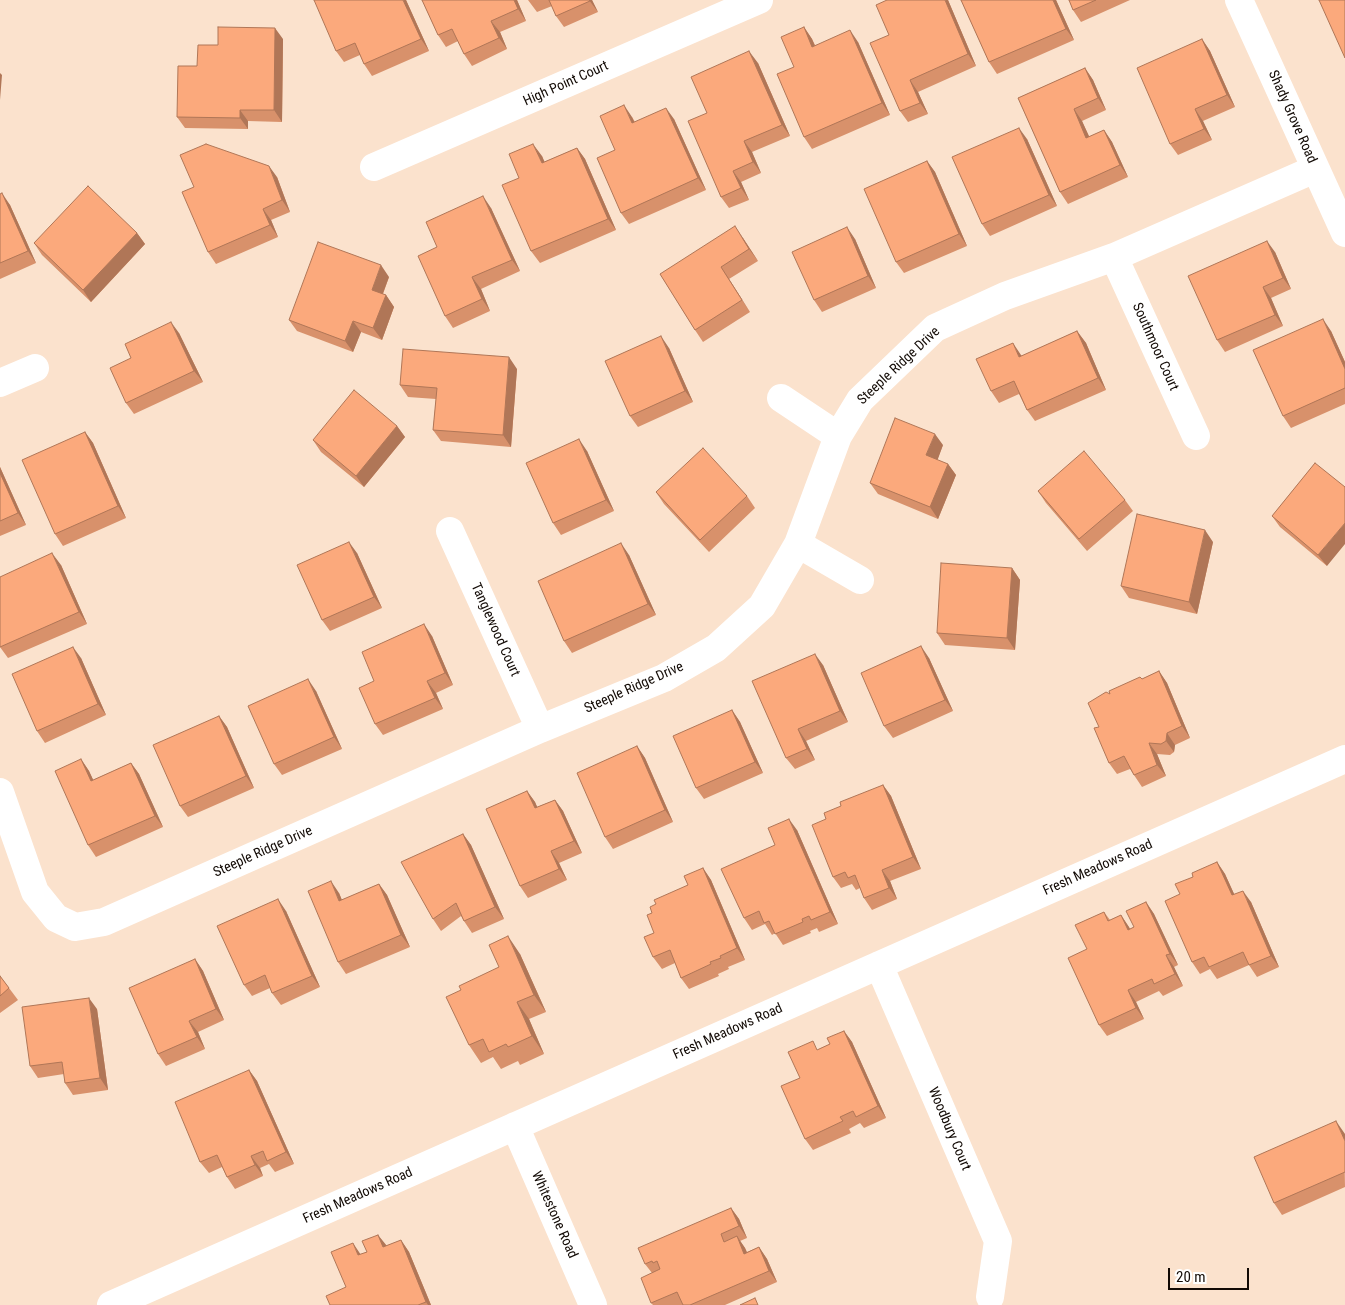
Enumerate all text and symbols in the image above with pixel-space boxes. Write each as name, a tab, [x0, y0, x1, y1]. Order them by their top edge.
street label: High Point Court	[521, 58, 611, 110]
street label: Shady Grove Road	[1264, 68, 1320, 166]
street label: Southmoor Court	[1128, 300, 1182, 394]
street label: Steeple Ridge Drive	[854, 323, 944, 409]
street label: Tanglewood Court	[467, 581, 523, 679]
street label: Steeple Ridge Drive	[582, 659, 686, 717]
street label: Steeple Ridge Drive	[211, 823, 315, 881]
street label: Fresh Meadows Road	[1041, 836, 1155, 900]
street label: Fresh Meadows Road	[671, 1000, 785, 1064]
street label: Woodbury Court	[924, 1085, 974, 1173]
street label: Fresh Meadows Road	[301, 1164, 415, 1228]
street label: Whitestone Road	[527, 1169, 581, 1261]
scale bar	[1170, 1258, 1251, 1290]
text: 20 m	[1176, 1268, 1206, 1286]

